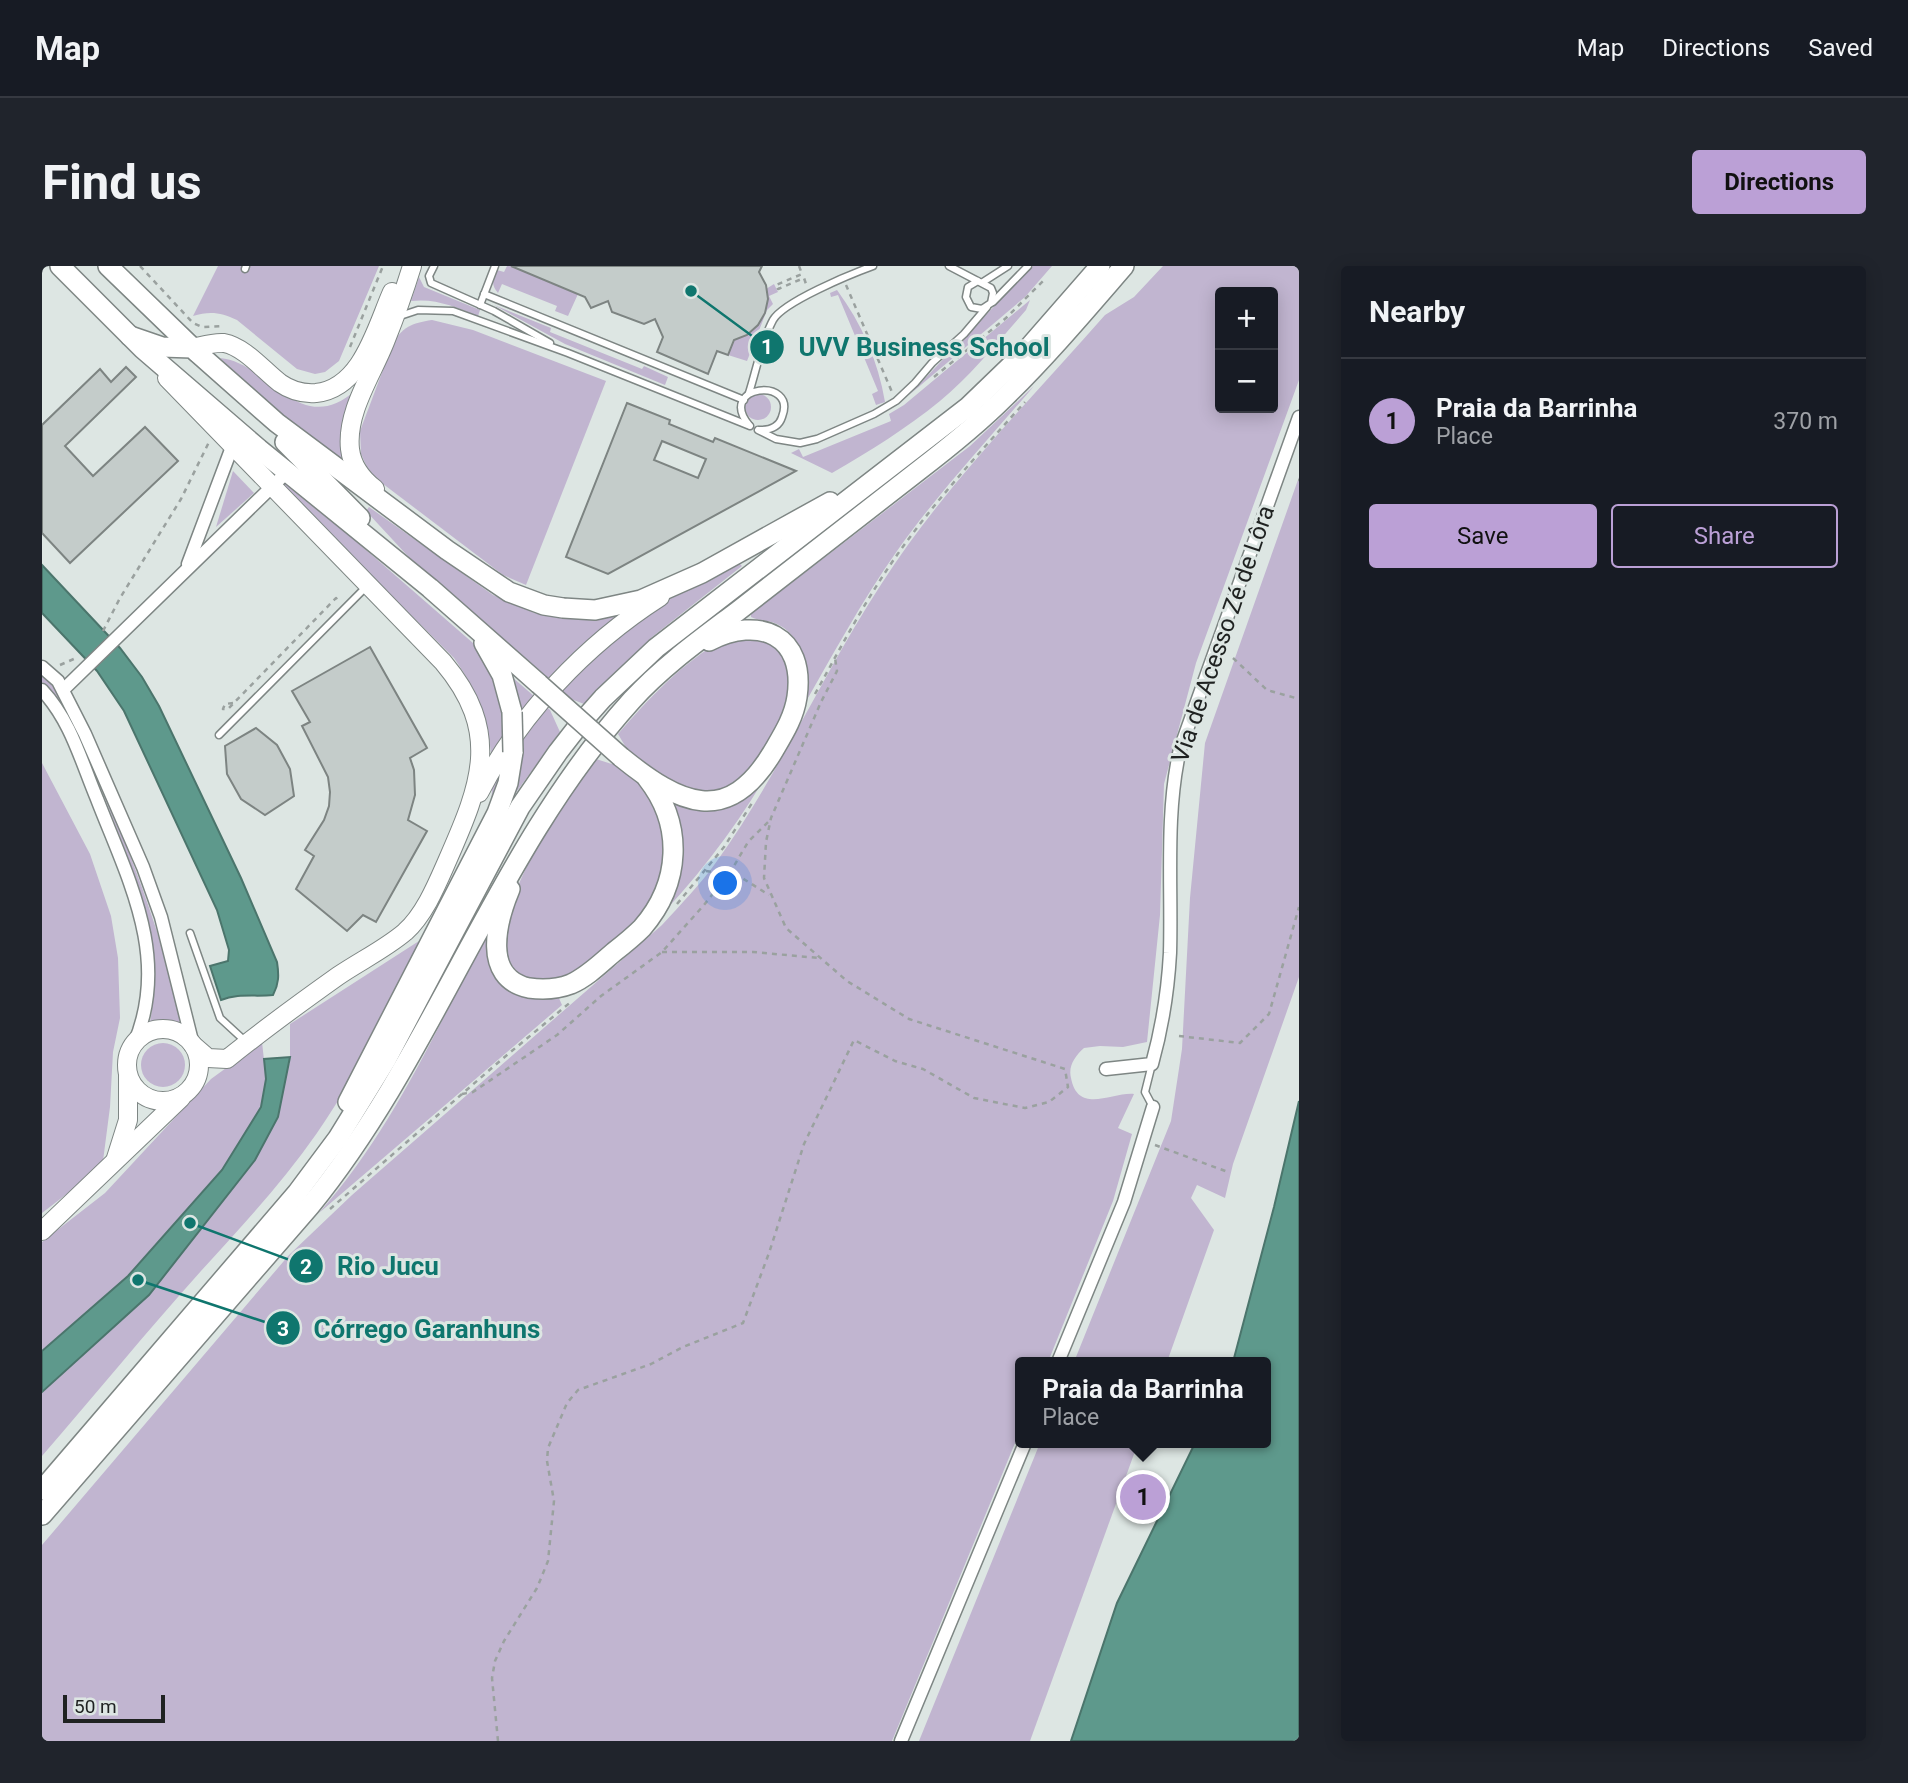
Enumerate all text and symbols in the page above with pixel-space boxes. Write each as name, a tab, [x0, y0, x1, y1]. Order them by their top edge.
text: Map	[35, 29, 100, 68]
text: Map	[1577, 34, 1624, 62]
text: Directions	[1662, 34, 1770, 62]
text: Saved	[1808, 34, 1873, 62]
button: Directions	[1692, 150, 1866, 214]
text: Find us	[42, 154, 202, 211]
map controls	[1215, 287, 1278, 413]
button: +	[1215, 287, 1278, 350]
text: Nearby	[1369, 294, 1465, 329]
callout: UVV Business School	[750, 323, 1064, 370]
text: UVV Business School	[798, 332, 1050, 362]
text: 1	[761, 335, 773, 359]
button: −	[1215, 350, 1278, 413]
text: Praia da Barrinha	[1436, 393, 1638, 423]
text: 1	[1385, 408, 1399, 435]
text: 370 m	[1773, 408, 1838, 435]
text: Place	[1436, 423, 1493, 450]
street label: Via de Acesso Zé de Lôra	[1166, 502, 1280, 766]
button: Save	[1369, 504, 1597, 568]
button: Share	[1611, 504, 1838, 568]
your location	[708, 866, 742, 900]
callout: Rio Jucu	[288, 1243, 453, 1290]
text: Rio Jucu	[337, 1251, 439, 1281]
text: 2	[300, 1255, 312, 1279]
callout: Córrego Garanhuns	[265, 1305, 555, 1352]
text: Córrego Garanhuns	[314, 1314, 540, 1344]
text: 3	[277, 1317, 289, 1341]
popup	[1015, 1357, 1271, 1448]
text: Praia da Barrinha	[1042, 1374, 1244, 1404]
text: Place	[1042, 1404, 1099, 1431]
pin: 1	[1120, 1471, 1166, 1523]
scale bar	[63, 1692, 164, 1724]
text: 50 m	[74, 1695, 117, 1718]

